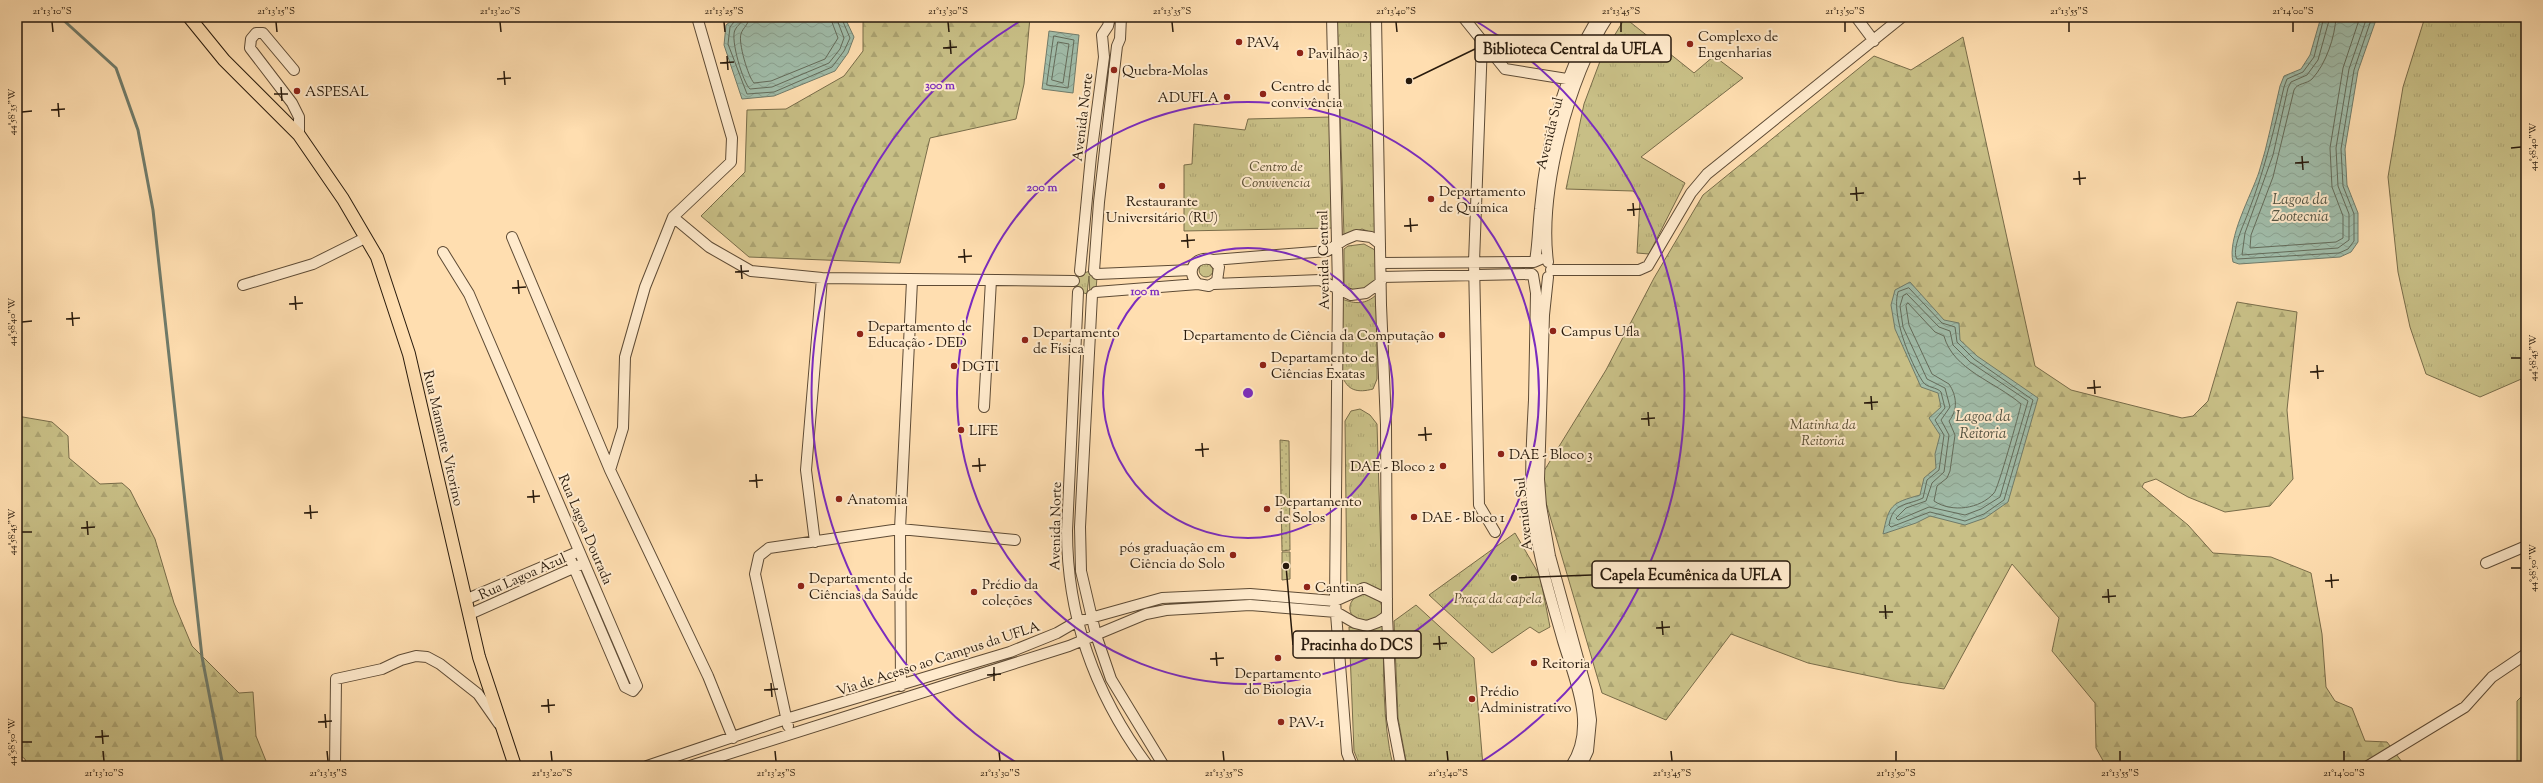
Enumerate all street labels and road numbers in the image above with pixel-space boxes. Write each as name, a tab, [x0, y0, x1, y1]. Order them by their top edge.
street label: Avenida Norte	[1069, 72, 1099, 163]
street label: Avenida Sul	[1532, 95, 1570, 172]
street label: Avenida Central	[1314, 210, 1336, 310]
street label: Rua Mamante Vitorino	[417, 369, 467, 509]
street label: Rua Lagoa Dourada	[552, 471, 617, 589]
street label: Avenida Sul	[1511, 476, 1539, 552]
street label: Avenida Norte	[1046, 481, 1068, 571]
street label: Rua Lagoa Azul	[476, 549, 570, 606]
street label: Via de Acesso ao Campus da UFLA	[834, 617, 1044, 702]

